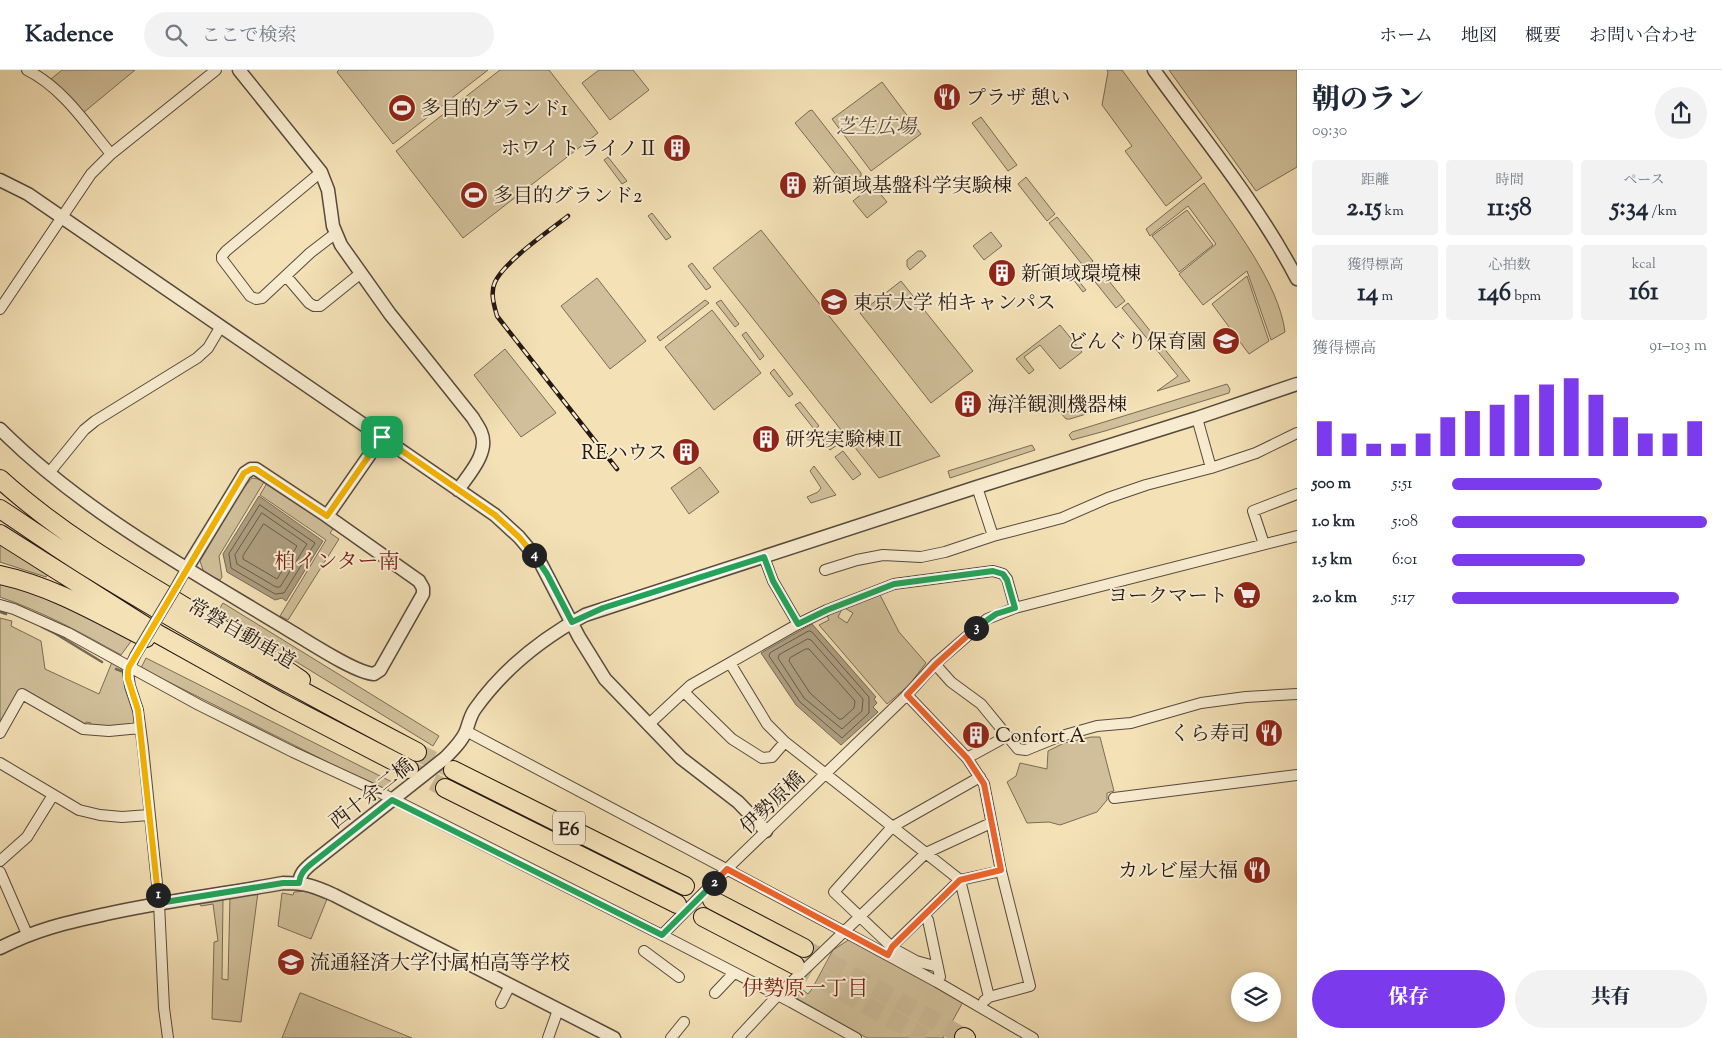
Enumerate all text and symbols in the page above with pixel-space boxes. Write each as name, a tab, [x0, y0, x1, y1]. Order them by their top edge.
search box	[144, 12, 494, 57]
text: Kadence	[25, 18, 114, 52]
icon: search	[162, 21, 190, 49]
text: ここで検索	[202, 23, 297, 50]
text: ホーム	[1379, 24, 1433, 50]
text: 地図	[1461, 24, 1497, 50]
text: 概要	[1525, 24, 1561, 50]
text: お問い合わせ	[1589, 24, 1697, 50]
text: 朝のラン	[1312, 81, 1424, 121]
restaurant icon: プラザ 憩い	[932, 82, 962, 112]
place label: プラザ 憩い	[966, 85, 1070, 114]
button: share	[1655, 87, 1707, 139]
sports icon: 多目的グランド1	[387, 93, 417, 123]
place label: 多目的グランド1	[421, 96, 568, 125]
park label: 芝生広場	[836, 114, 918, 143]
text: 09:30	[1312, 120, 1347, 143]
building icon: ホワイトライノⅡ	[662, 133, 692, 163]
place label: ホワイトライノⅡ	[500, 136, 658, 165]
building icon: 新領域基盤科学実験棟	[778, 170, 808, 200]
text: 距離	[1361, 171, 1389, 191]
text: 時間	[1495, 171, 1523, 191]
text: ペース	[1623, 171, 1664, 191]
place label: 新領域基盤科学実験棟	[812, 173, 1012, 202]
sports icon: 多目的グランド2	[459, 180, 489, 210]
place label: 多目的グランド2	[493, 183, 642, 212]
text: 2.15	[1347, 191, 1382, 227]
text: 11:58	[1487, 191, 1532, 227]
text: 5:34	[1611, 191, 1649, 227]
text: km	[1382, 202, 1404, 222]
text: /km	[1649, 202, 1677, 222]
text: kcal	[1632, 255, 1656, 275]
text: 獲得標高	[1347, 256, 1403, 276]
text: 心拍数	[1488, 256, 1530, 276]
building icon: 新領域環境棟	[987, 258, 1017, 288]
place label: 新領域環境棟	[1021, 261, 1141, 290]
text: 161	[1629, 275, 1658, 311]
text: 14	[1357, 276, 1378, 312]
text: 146	[1478, 276, 1511, 312]
school or university icon: 東京大学 柏キャンパス	[819, 287, 849, 317]
text: m	[1378, 287, 1393, 307]
text: bpm	[1511, 287, 1541, 307]
place label: 東京大学 柏キャンパス	[853, 290, 1056, 319]
school or university icon: どんぐり保育園	[1211, 326, 1241, 356]
place label: どんぐり保育園	[1067, 329, 1207, 358]
text: 91–103 m	[1649, 335, 1707, 358]
text: 獲得標高	[1312, 338, 1376, 361]
building icon: 海洋観測機器棟	[953, 389, 983, 419]
place label: 海洋観測機器棟	[987, 392, 1127, 421]
pin	[361, 416, 403, 458]
icon: arrive	[368, 423, 396, 451]
building icon: 研究実験棟Ⅱ	[751, 424, 781, 454]
place label: 研究実験棟Ⅱ	[785, 427, 905, 456]
building icon: REハウス	[671, 437, 701, 467]
place label: REハウス	[581, 440, 667, 469]
text: 500 m	[1312, 473, 1351, 496]
text: 5:51	[1392, 473, 1413, 496]
text: 1.0 km	[1312, 511, 1355, 534]
text: 5:08	[1392, 511, 1418, 534]
pin: 4	[522, 542, 546, 568]
text: 4	[531, 545, 538, 565]
district label: 柏インター南	[274, 548, 400, 578]
text: 1.5 km	[1312, 549, 1352, 572]
text: 6:01	[1392, 549, 1418, 572]
supermarket icon: ヨークマート	[1232, 580, 1262, 610]
place label: ヨークマート	[1108, 583, 1228, 612]
text: 2.0 km	[1312, 587, 1357, 610]
text: 5:17	[1392, 587, 1415, 610]
street label: 常磐自動車道	[182, 593, 300, 678]
pin: 3	[964, 616, 988, 640]
text: 3	[974, 618, 979, 638]
restaurant icon: くら寿司	[1254, 718, 1284, 748]
building icon: Confort A	[961, 720, 991, 750]
place label: くら寿司	[1170, 721, 1250, 750]
place label: Confort A	[995, 723, 1086, 752]
street label: 西十余二橋	[324, 753, 421, 837]
street label: 伊勢原橋	[735, 766, 813, 842]
road number: E6	[553, 811, 585, 844]
restaurant icon: カルビ屋大福	[1242, 855, 1272, 885]
place label: カルビ屋大福	[1118, 858, 1238, 887]
pin: 2	[702, 870, 726, 896]
text: 2	[711, 873, 718, 893]
pin: 1	[146, 882, 170, 908]
text: 1	[156, 885, 161, 905]
school or university icon: 流通経済大学付属柏高等学校	[276, 947, 306, 977]
place label: 流通経済大学付属柏高等学校	[310, 950, 570, 979]
button: 保存	[1312, 970, 1505, 1028]
button: 共有	[1515, 970, 1707, 1028]
map controls	[1231, 972, 1281, 1022]
button: layers	[1231, 972, 1281, 1022]
district label: 伊勢原一丁目	[742, 975, 868, 1005]

